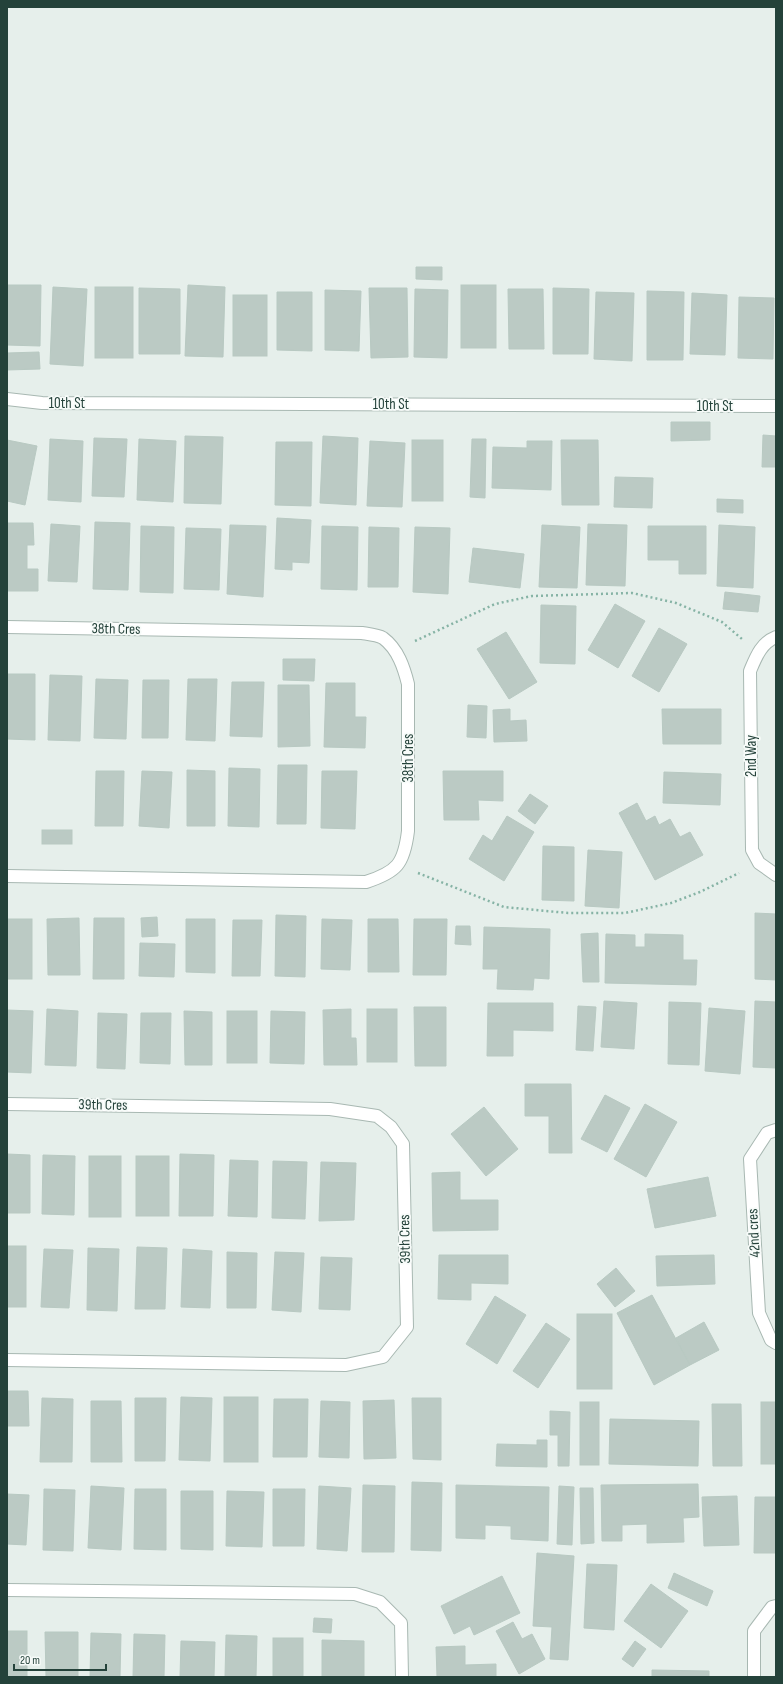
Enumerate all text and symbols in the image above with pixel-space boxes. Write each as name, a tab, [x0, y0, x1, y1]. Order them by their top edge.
street label: 10th St	[49, 394, 86, 413]
street label: 10th St	[373, 395, 410, 414]
street label: 10th St	[697, 397, 734, 416]
street label: 38th Cres	[91, 619, 141, 639]
street label: 38th Cres	[399, 734, 418, 782]
street label: 2nd Way	[742, 735, 761, 777]
street label: 39th Cres	[78, 1095, 128, 1115]
street label: 42nd cres	[743, 1208, 765, 1258]
street label: 39th Cres	[395, 1214, 415, 1264]
scale bar	[14, 1646, 106, 1672]
text: 20 m	[20, 1653, 40, 1668]

